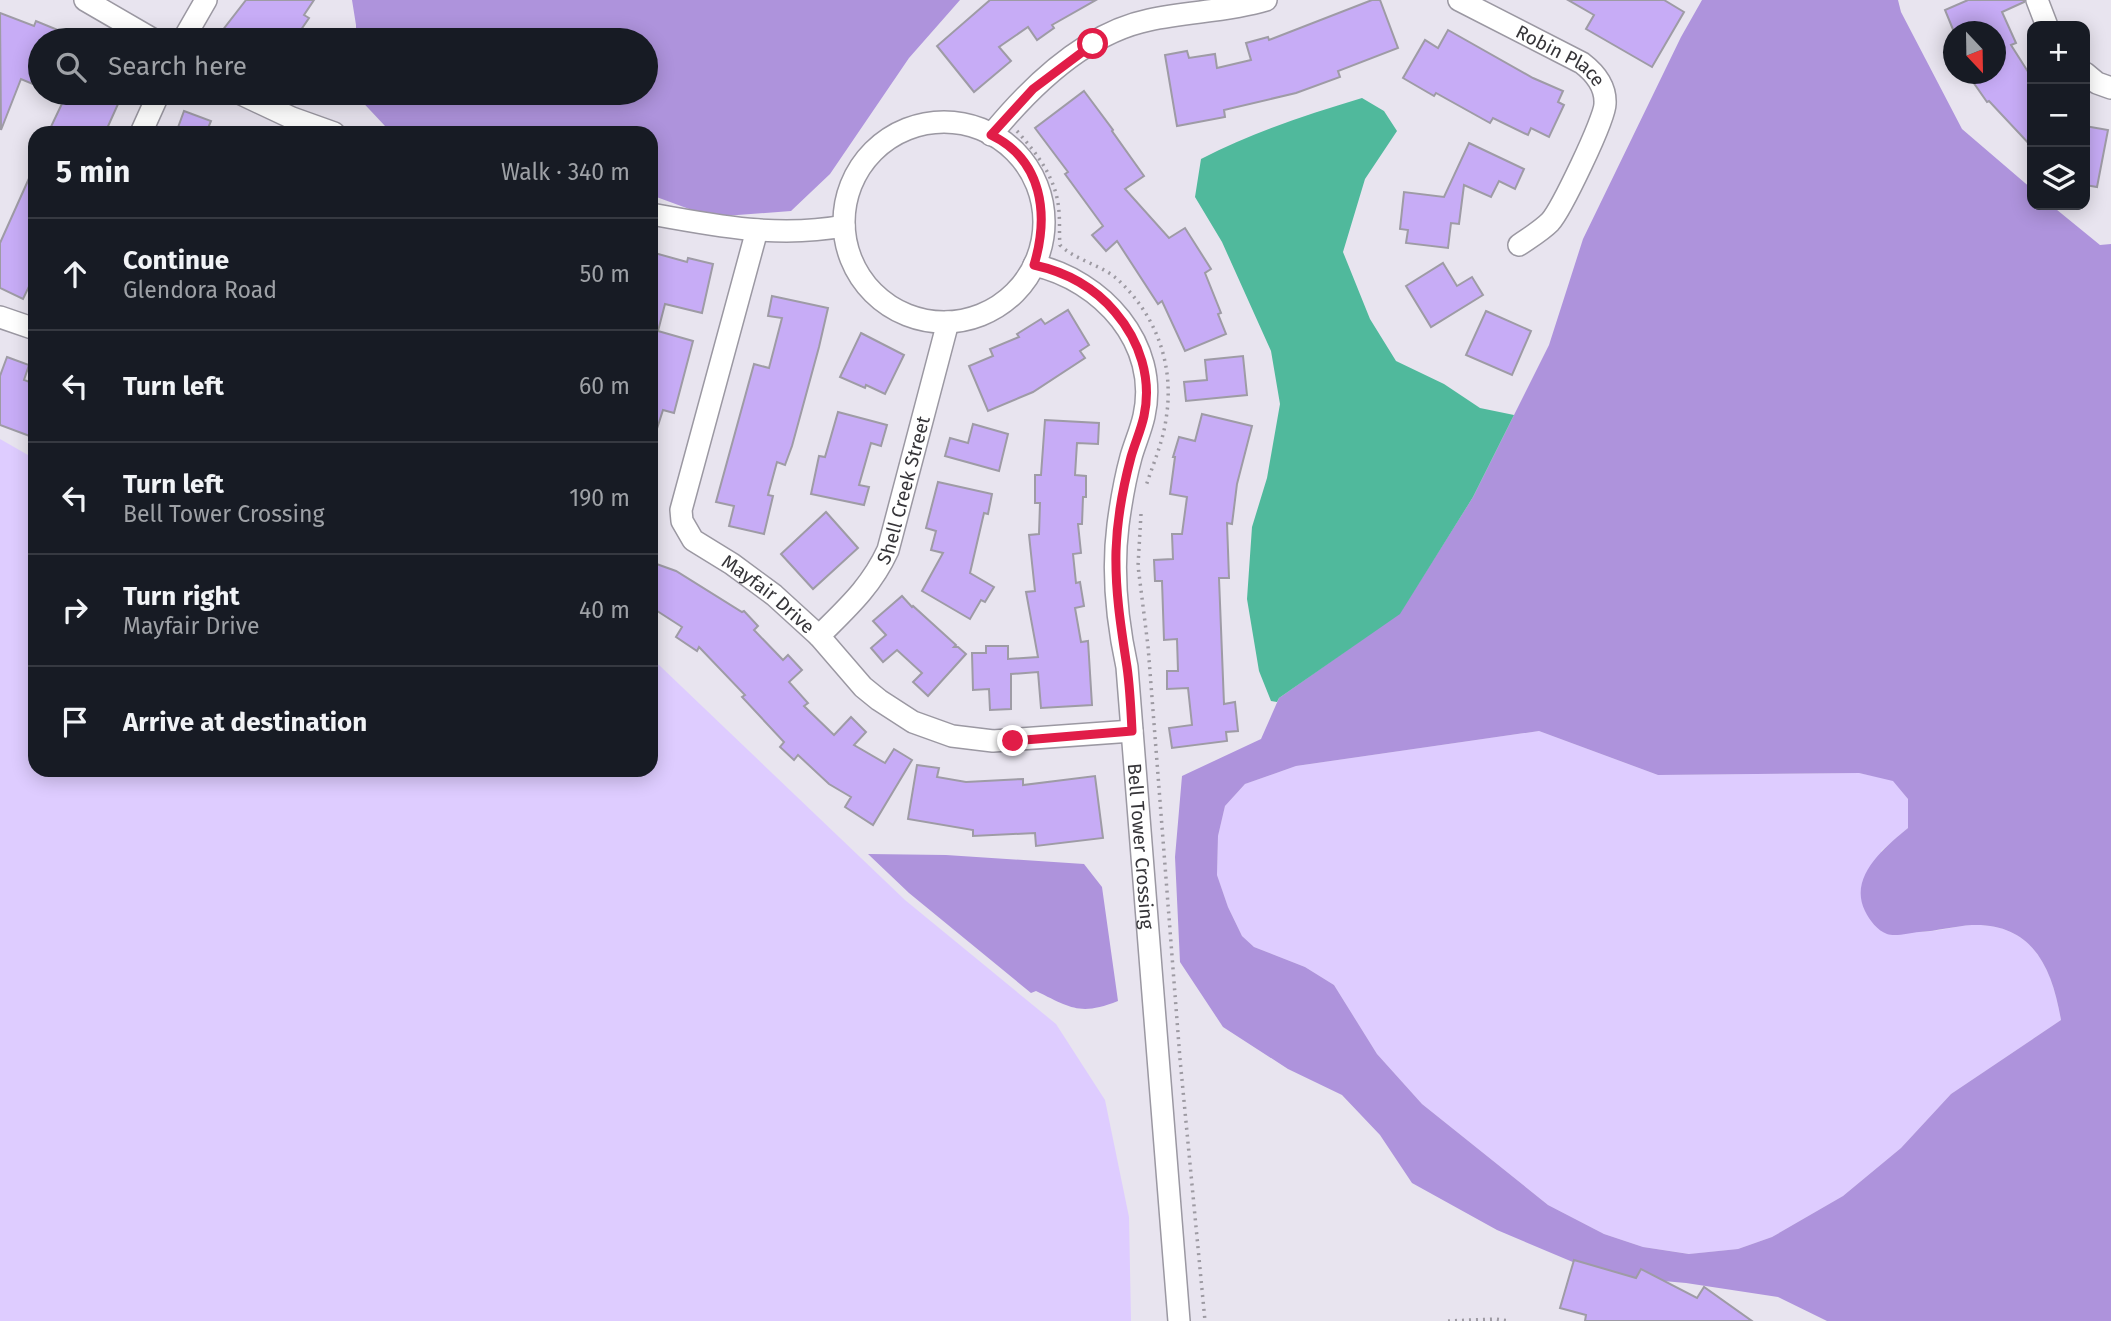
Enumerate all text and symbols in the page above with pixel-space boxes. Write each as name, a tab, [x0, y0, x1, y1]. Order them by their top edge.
street label: Robin Place	[1512, 20, 1610, 90]
north arrow	[1943, 21, 2006, 84]
map controls	[2027, 21, 2090, 210]
button: +	[2027, 21, 2090, 84]
search box	[28, 28, 658, 105]
route start	[1077, 28, 1108, 59]
icon: search	[52, 48, 90, 86]
text: Search here	[108, 51, 247, 82]
button: −	[2027, 84, 2090, 147]
button: layers	[2027, 147, 2090, 210]
text: 5 min	[56, 154, 130, 190]
text: Walk · 340 m	[501, 158, 630, 186]
text: Continue	[123, 245, 229, 276]
icon: ahead	[56, 255, 94, 293]
text: 50 m	[580, 260, 630, 288]
text: Glendora Road	[123, 276, 277, 304]
icon: left	[56, 367, 94, 405]
text: Turn left	[123, 371, 224, 402]
text: 60 m	[579, 372, 630, 400]
street label: Shell Creek Street	[871, 413, 934, 568]
text: Turn left	[123, 469, 224, 500]
icon: left	[56, 479, 94, 517]
text: 190 m	[569, 484, 630, 512]
text: Bell Tower Crossing	[123, 500, 324, 528]
street label: Mayfair Drive	[718, 549, 820, 638]
text: Turn right	[123, 581, 240, 612]
icon: right	[56, 591, 94, 629]
text: 40 m	[579, 596, 630, 624]
text: Mayfair Drive	[123, 612, 259, 640]
icon: arrive	[56, 703, 94, 741]
text: Arrive at destination	[123, 707, 367, 738]
route end	[997, 725, 1028, 756]
street label: Bell Tower Crossing	[1123, 762, 1159, 930]

